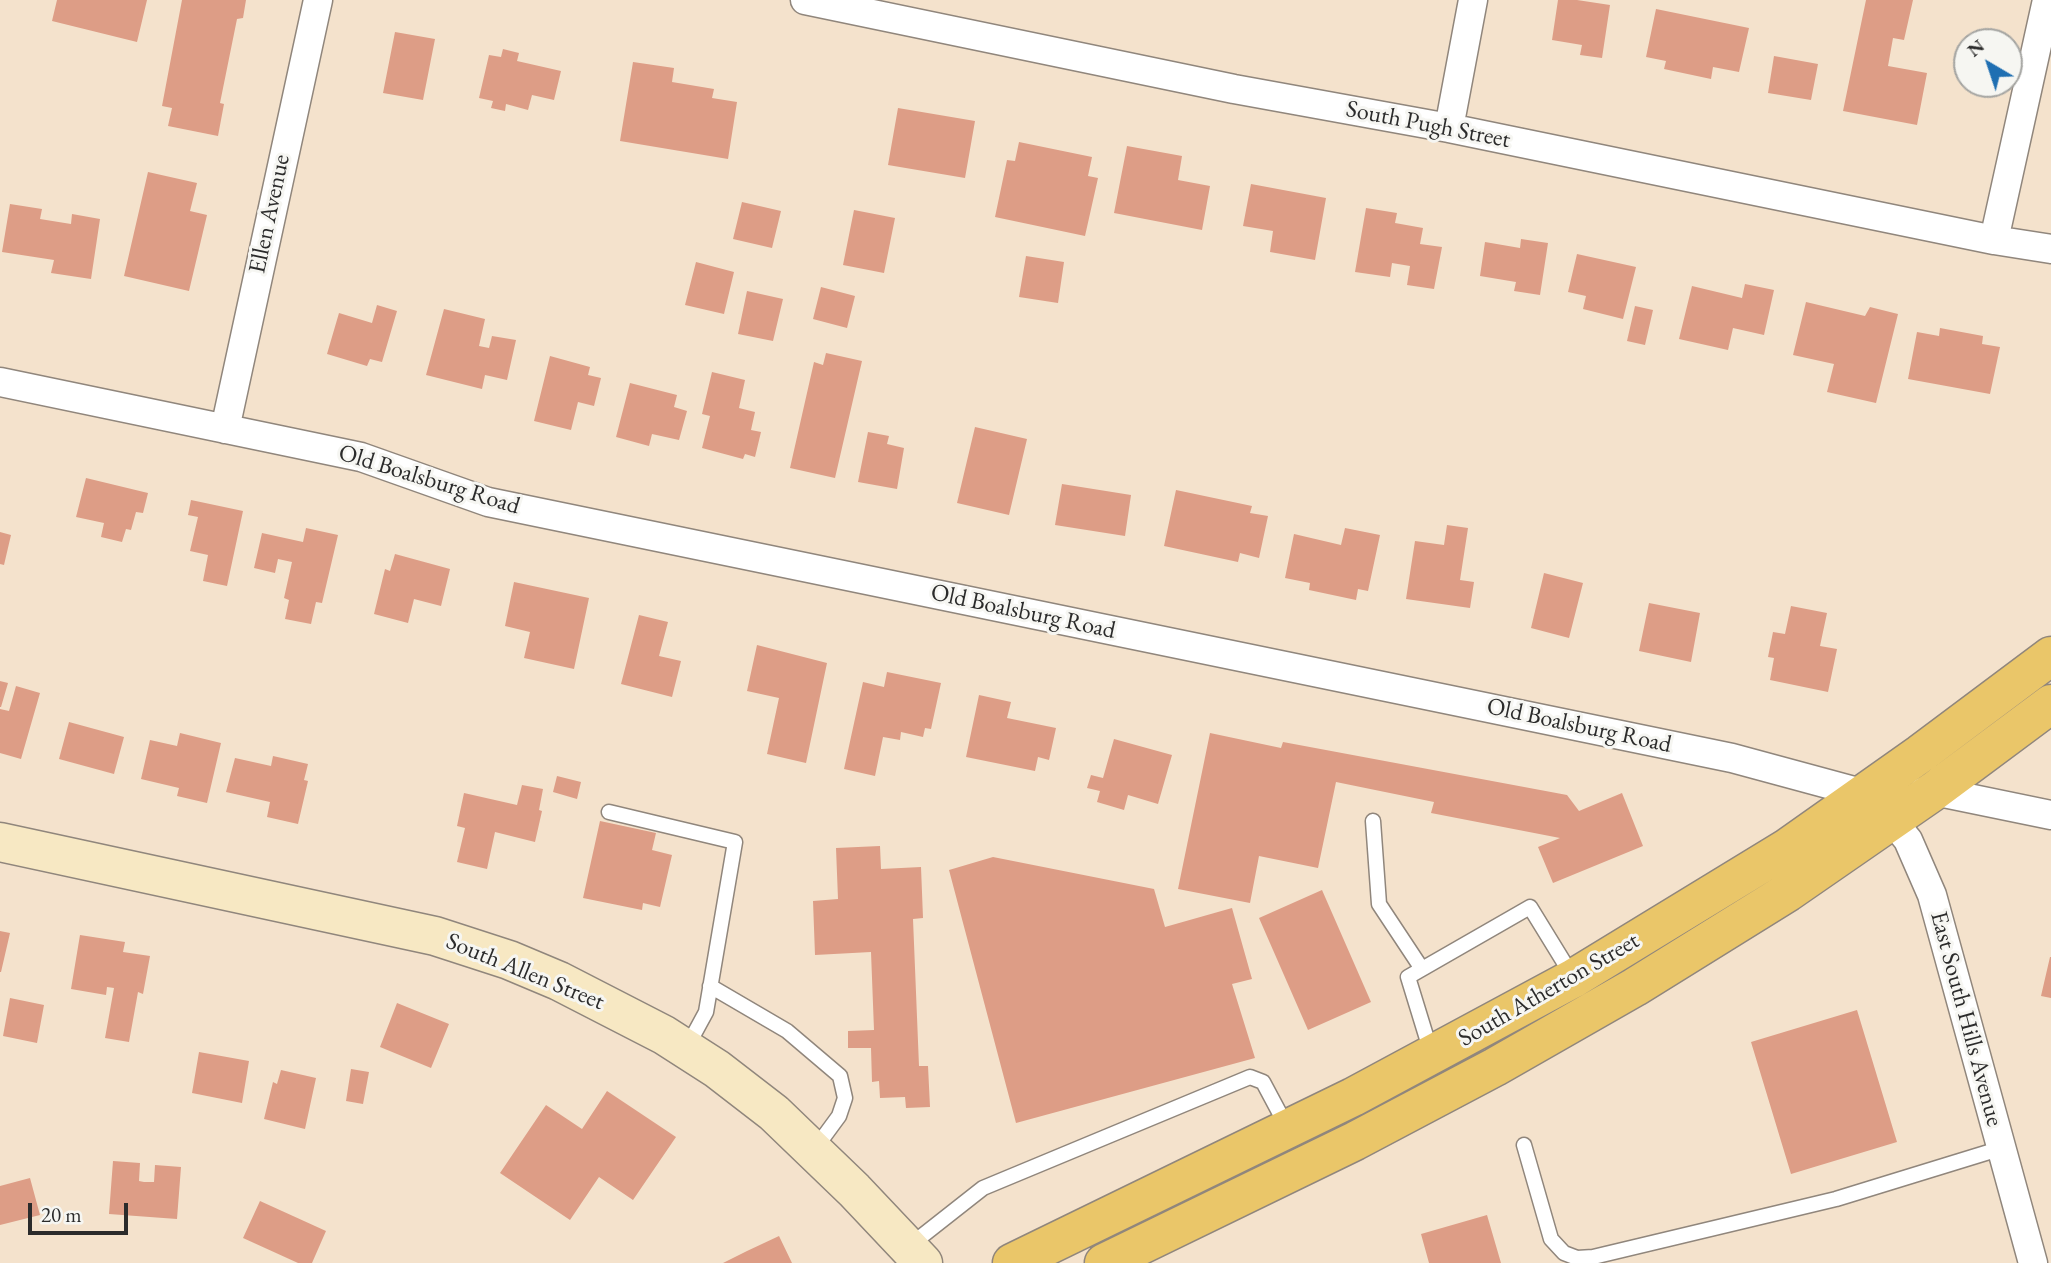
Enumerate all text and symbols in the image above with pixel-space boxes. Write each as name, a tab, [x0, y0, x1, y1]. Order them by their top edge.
north arrow	[1953, 28, 2023, 98]
text: N	[1962, 33, 1990, 62]
street label: South Pugh Street	[1343, 95, 1513, 155]
street label: Ellen Avenue	[243, 152, 297, 276]
street label: Old Boalsburg Road	[335, 439, 523, 521]
street label: Old Boalsburg Road	[928, 578, 1118, 646]
street label: Old Boalsburg Road	[1484, 692, 1674, 760]
street label: East South Hills Avenue	[1923, 908, 2009, 1130]
street label: South Allen Street	[442, 927, 608, 1017]
street label: South Atherton Street	[1454, 927, 1644, 1053]
scale bar	[32, 1190, 131, 1234]
text: 20 m	[41, 1201, 82, 1228]

